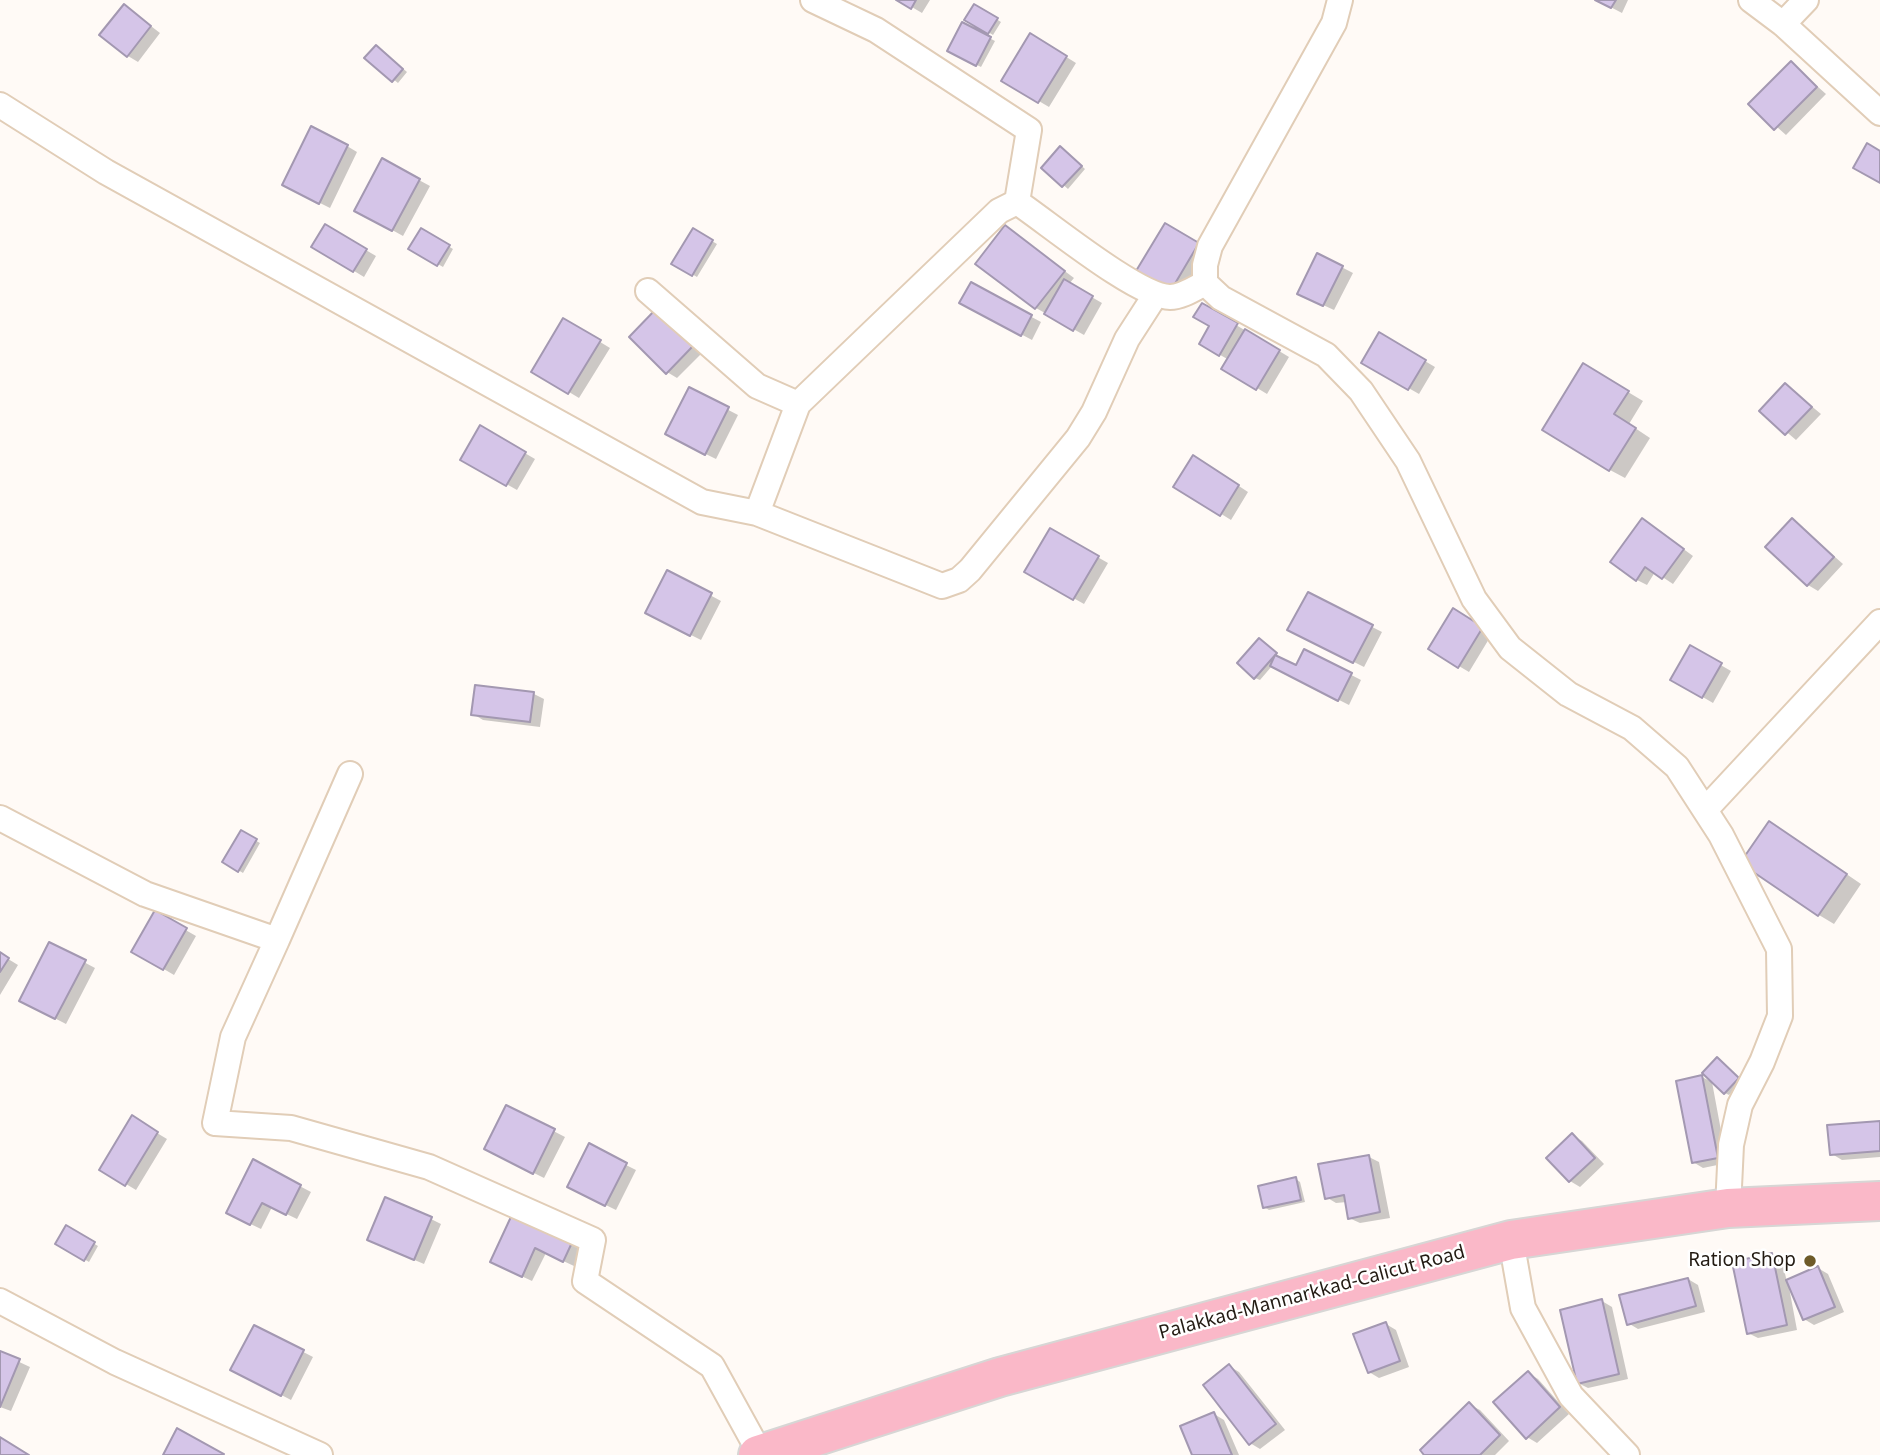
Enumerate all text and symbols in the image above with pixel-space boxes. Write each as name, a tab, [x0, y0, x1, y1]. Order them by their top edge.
street label: Palakkad-Mannarkkad-Calicut Road	[1156, 1241, 1468, 1345]
place label: Ration Shop	[1688, 1250, 1796, 1272]
marker: Ration Shop	[1802, 1253, 1818, 1269]

